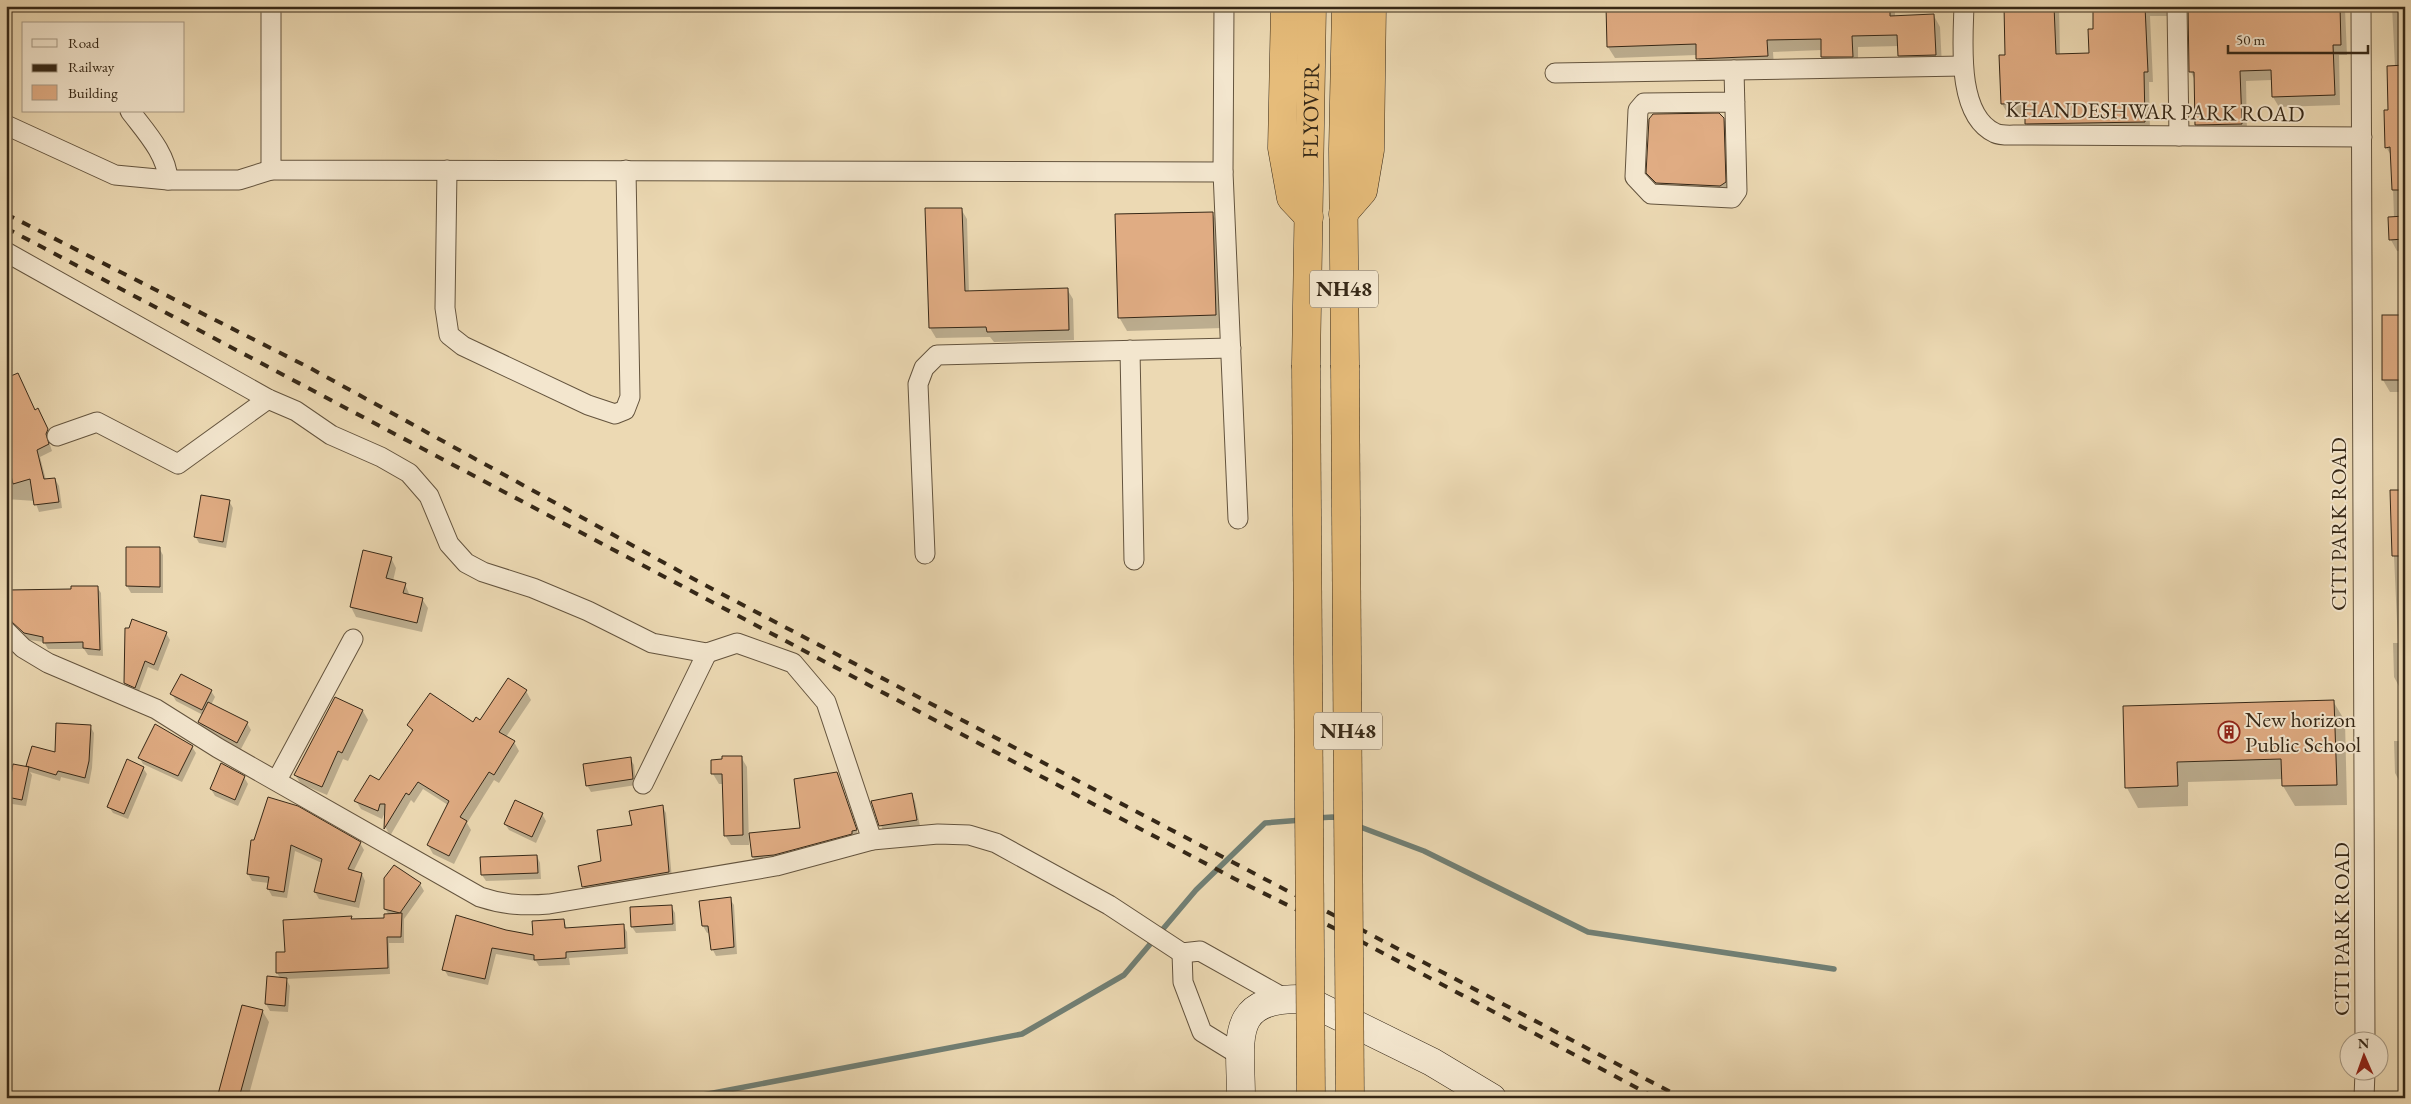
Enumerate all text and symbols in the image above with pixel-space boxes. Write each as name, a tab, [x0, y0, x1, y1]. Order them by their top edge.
legend	[22, 22, 185, 112]
scale bar	[2228, 22, 2368, 54]
text: 50 m	[2236, 30, 2265, 49]
text: Road	[68, 33, 100, 52]
text: Railway	[68, 57, 115, 76]
street label: FLYOVER	[1295, 63, 1326, 159]
text: Building	[68, 83, 118, 102]
street label: KHANDESHWAR PARK ROAD	[2005, 94, 2305, 129]
road number: NH48	[1310, 270, 1378, 308]
street label: CITI PARK ROAD	[2324, 437, 2353, 611]
place label: New horizon Public School	[2245, 705, 2361, 759]
road number: NH48	[1314, 712, 1382, 749]
building icon: New horizon Public School	[2217, 720, 2241, 744]
street label: CITI PARK ROAD	[2327, 842, 2356, 1016]
north arrow	[2338, 1032, 2388, 1082]
text: N	[2358, 1034, 2370, 1052]

